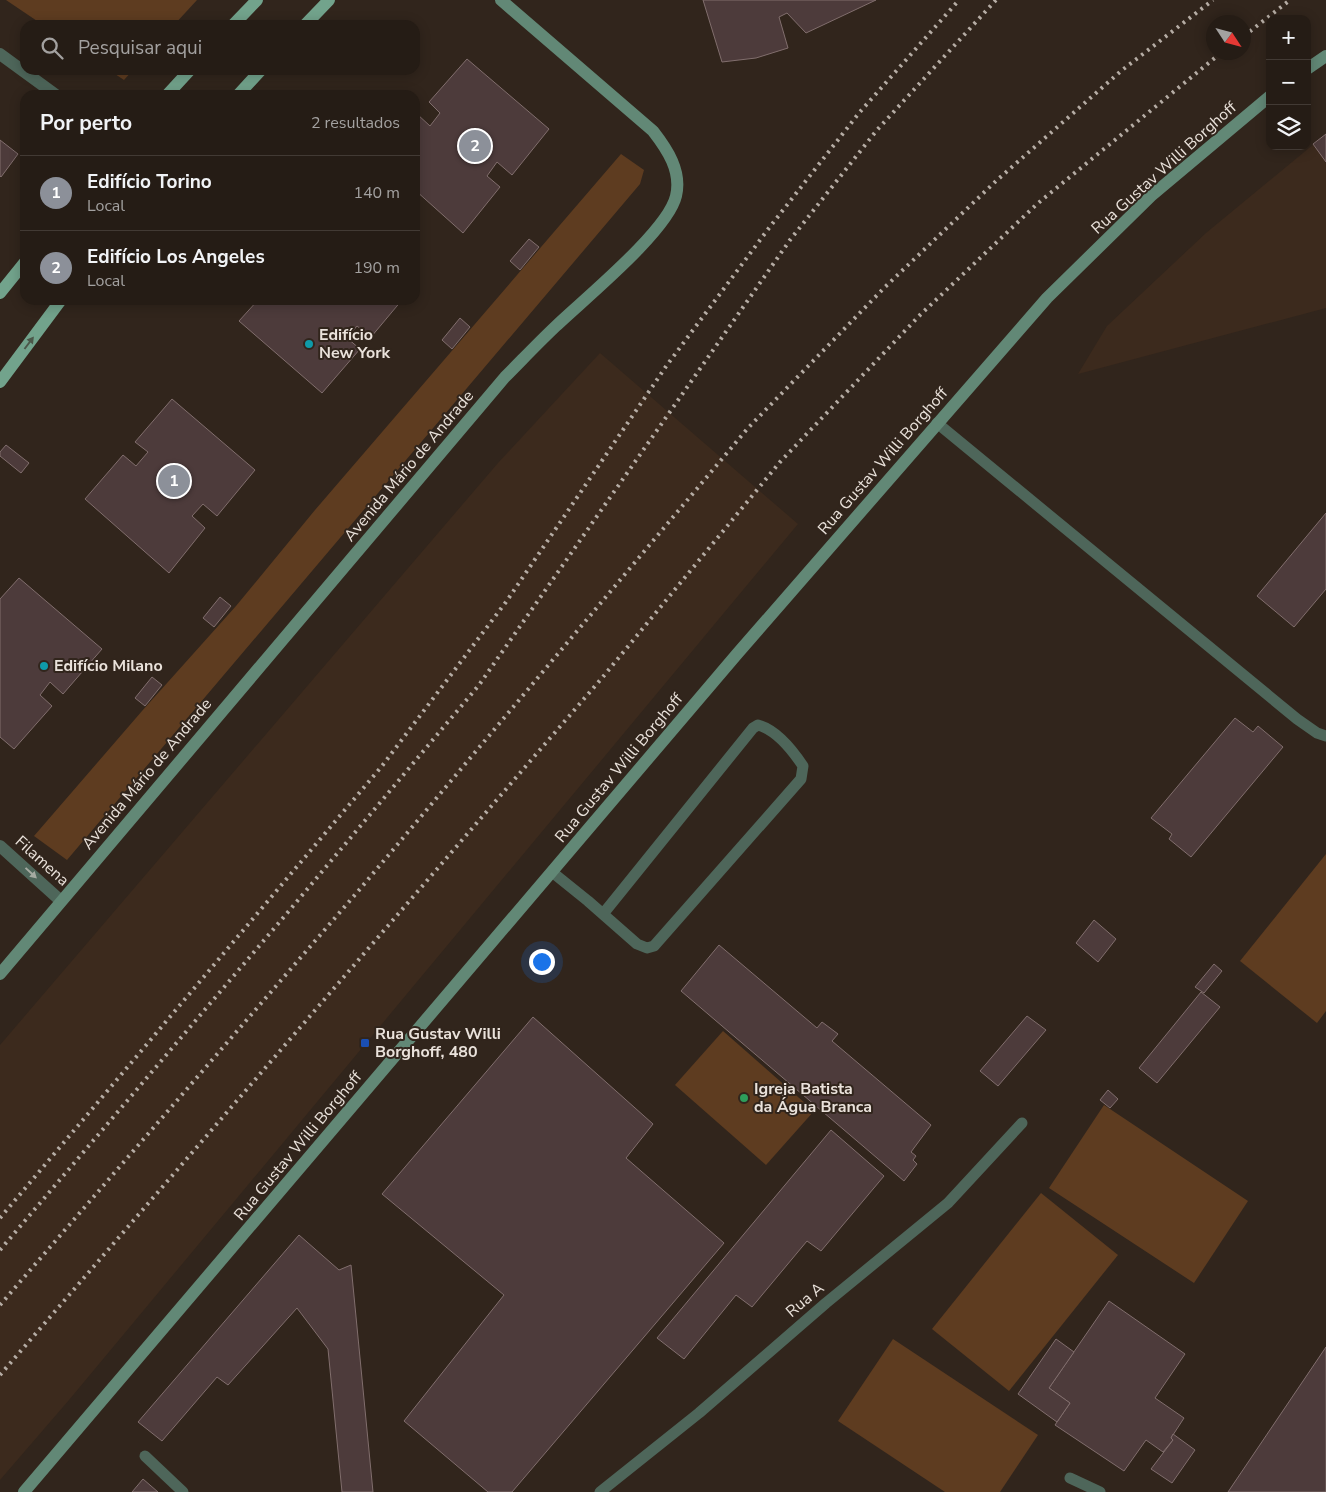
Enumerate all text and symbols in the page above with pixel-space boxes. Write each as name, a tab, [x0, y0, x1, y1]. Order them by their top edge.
north arrow	[1206, 15, 1251, 60]
map controls	[1266, 15, 1311, 150]
button: +	[1266, 15, 1311, 60]
search box	[20, 20, 420, 75]
icon: search	[38, 34, 66, 62]
text: Pesquisar aqui	[78, 35, 202, 61]
button: −	[1266, 60, 1311, 105]
street label: Rua Gustav Willi Borghoff	[1087, 96, 1242, 239]
button: layers	[1266, 105, 1311, 150]
text: Por perto	[40, 109, 132, 137]
text: 2 resultados	[311, 112, 400, 134]
pin: 2	[459, 127, 491, 165]
text: Edifício Torino	[87, 169, 212, 195]
text: 1	[51, 182, 61, 204]
text: 140 m	[353, 182, 400, 204]
text: Local	[87, 195, 125, 217]
text: Edifício Los Angeles	[87, 244, 265, 270]
text: 2	[51, 257, 61, 279]
text: 190 m	[353, 257, 400, 279]
text: Local	[87, 270, 125, 292]
place label: Edifício New York	[319, 324, 391, 364]
one-way arrow	[24, 336, 34, 350]
marker: Edifício New York	[303, 338, 315, 350]
street label: Rua Gustav Willi Borghoff	[813, 382, 954, 539]
street label: Avenida Mário de Andrade	[339, 386, 479, 546]
pin: 1	[158, 462, 190, 500]
place label: Edifício Milano	[54, 655, 163, 677]
marker: Edifício Milano	[38, 660, 50, 672]
street label: Rua Gustav Willi Borghoff	[550, 688, 688, 847]
street label: Avenida Mário de Andrade	[77, 694, 217, 854]
street label: Filamena	[10, 831, 74, 891]
one-way arrow	[25, 867, 37, 879]
your location	[529, 949, 555, 975]
place label: Rua Gustav Willi Borghoff, 480	[375, 1023, 501, 1063]
marker: Rua Gustav Willi Borghoff, 480	[359, 1037, 371, 1049]
street label: Rua Gustav Willi Borghoff	[229, 1066, 367, 1225]
place label: Igreja Batista da Água Branca	[754, 1078, 872, 1118]
marker: Igreja Batista da Água Branca	[738, 1092, 750, 1104]
street label: Rua A	[781, 1277, 829, 1323]

